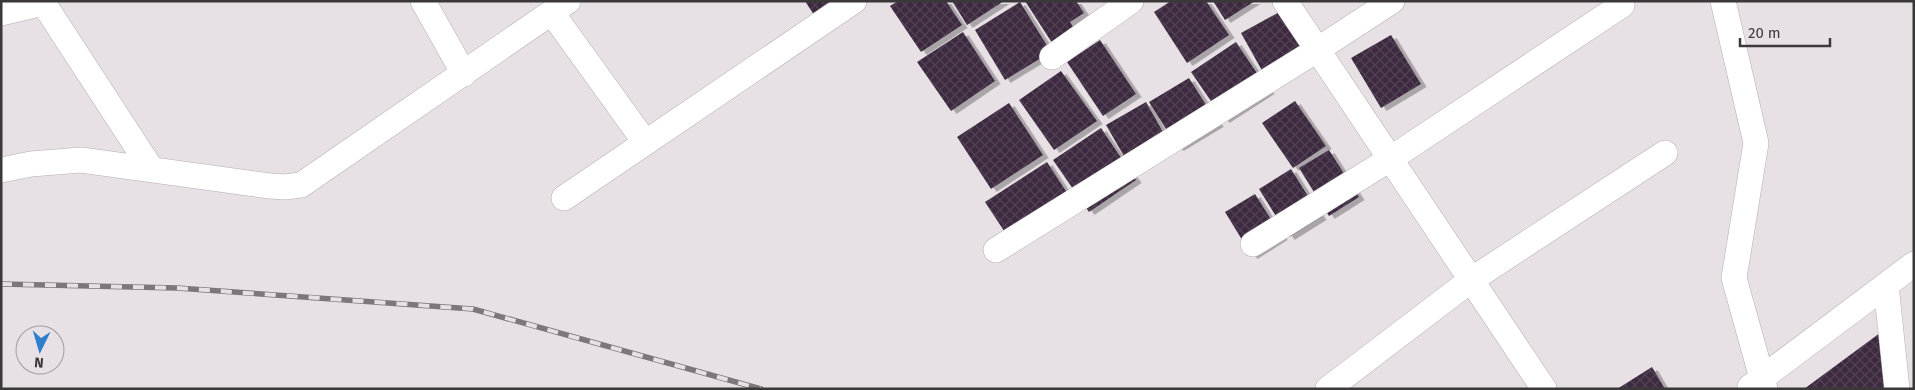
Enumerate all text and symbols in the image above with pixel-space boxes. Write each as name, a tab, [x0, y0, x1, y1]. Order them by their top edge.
scale bar	[1740, 15, 1830, 47]
text: 20 m	[1748, 24, 1781, 42]
north arrow	[15, 325, 65, 375]
text: N	[34, 354, 44, 371]

